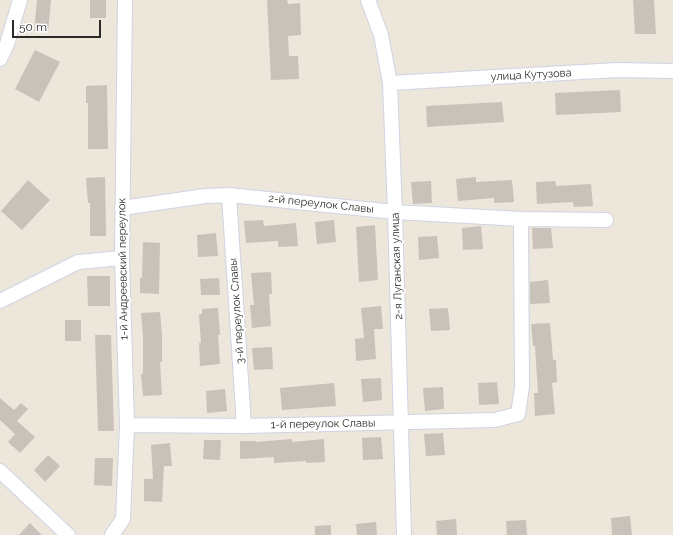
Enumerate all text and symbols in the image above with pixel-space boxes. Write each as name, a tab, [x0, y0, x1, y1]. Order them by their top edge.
scale bar	[14, 12, 103, 38]
text: 50 m	[19, 20, 47, 34]
street label: улица Кутузова	[490, 66, 572, 84]
street label: 2-й переулок Славы	[268, 192, 374, 216]
street label: 1-й Андреевский переулок	[115, 198, 131, 340]
street label: 2-я Луганская улица	[389, 212, 405, 320]
street label: 3-й переулок Славы	[227, 258, 247, 364]
street label: 1-й переулок Славы	[270, 416, 376, 432]

